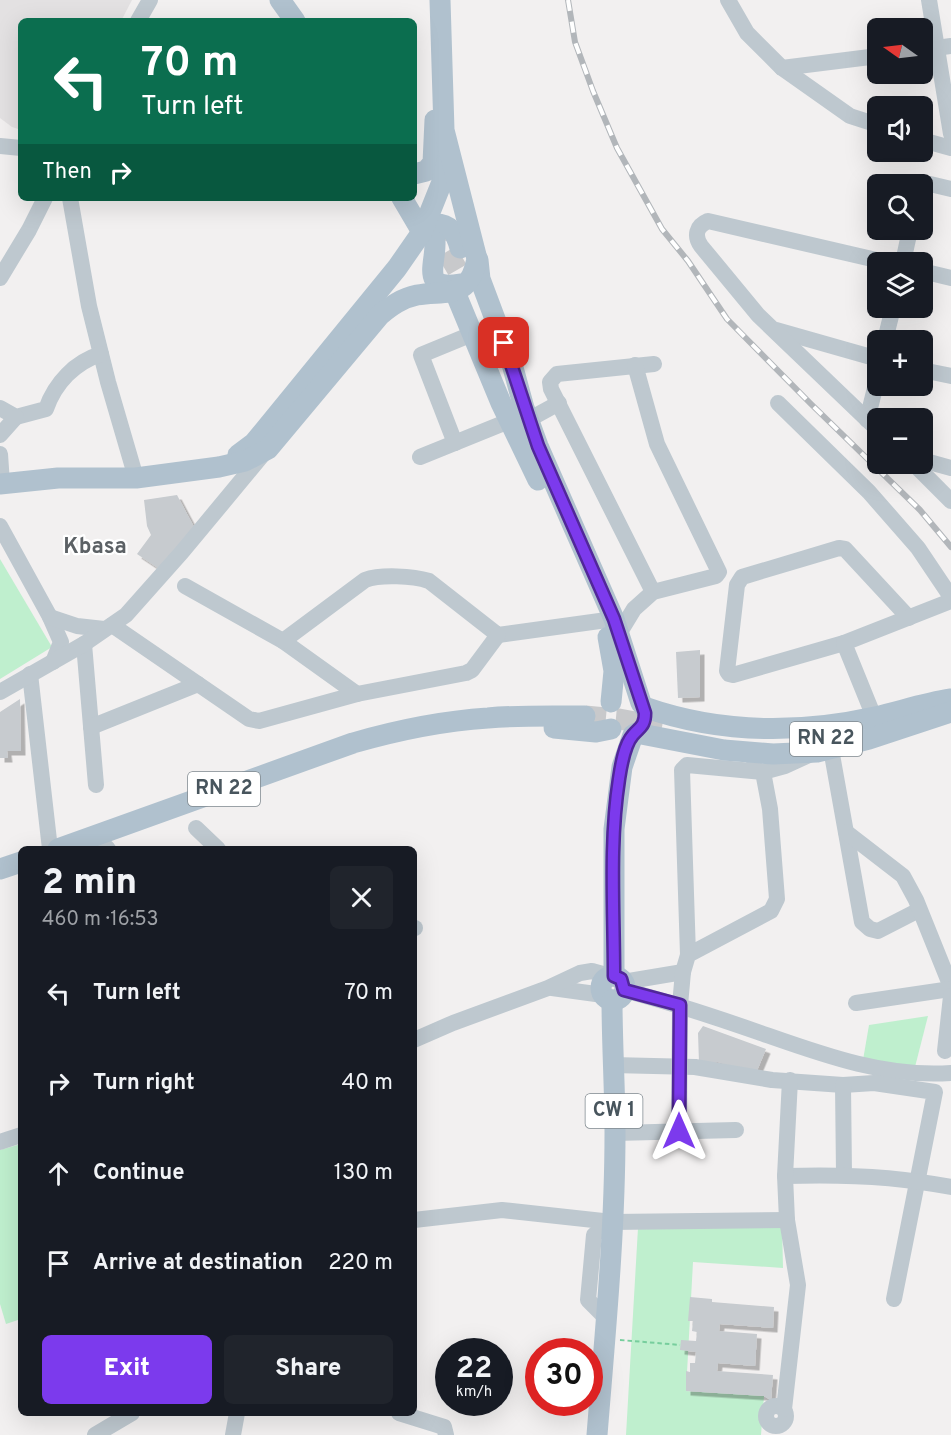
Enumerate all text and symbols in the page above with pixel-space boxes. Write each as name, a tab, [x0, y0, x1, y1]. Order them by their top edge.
north arrow	[867, 18, 933, 84]
map controls	[867, 18, 933, 474]
text: 70 m	[141, 38, 239, 91]
icon: left	[42, 42, 120, 120]
text: Turn left	[141, 90, 243, 124]
button: sound	[867, 96, 933, 162]
icon: right	[104, 156, 137, 189]
text: Then	[42, 159, 92, 186]
button: search	[867, 174, 933, 240]
button: layers	[867, 252, 933, 318]
pin	[478, 317, 529, 368]
icon: arrive	[487, 326, 520, 359]
button: +	[867, 330, 933, 396]
button: −	[867, 408, 933, 474]
district label: Kbasa	[63, 534, 127, 561]
road number: RN 22	[790, 722, 862, 756]
road number: RN 22	[188, 772, 260, 806]
text: 2 min	[42, 861, 137, 907]
button: close	[330, 866, 393, 929]
text: 460 m · 16:53	[42, 907, 159, 933]
icon: left	[42, 977, 75, 1010]
text: Turn left	[93, 980, 181, 1007]
text: 70 m	[344, 980, 393, 1007]
icon: right	[42, 1067, 75, 1100]
text: Turn right	[93, 1070, 195, 1097]
text: 40 m	[341, 1070, 393, 1097]
road number: CW 1	[586, 1094, 642, 1128]
position arrow	[647, 1099, 711, 1163]
icon: ahead	[42, 1157, 75, 1190]
text: Continue	[93, 1160, 184, 1187]
text: 130 m	[334, 1160, 393, 1187]
icon: arrive	[42, 1247, 75, 1280]
text: Arrive at destination	[93, 1250, 303, 1277]
text: 220 m	[328, 1250, 393, 1277]
button: Exit	[42, 1335, 212, 1404]
button: Share	[224, 1335, 393, 1404]
speed limit sign: 30	[525, 1338, 603, 1416]
text: 22	[456, 1351, 492, 1388]
text: km/h	[456, 1383, 492, 1402]

